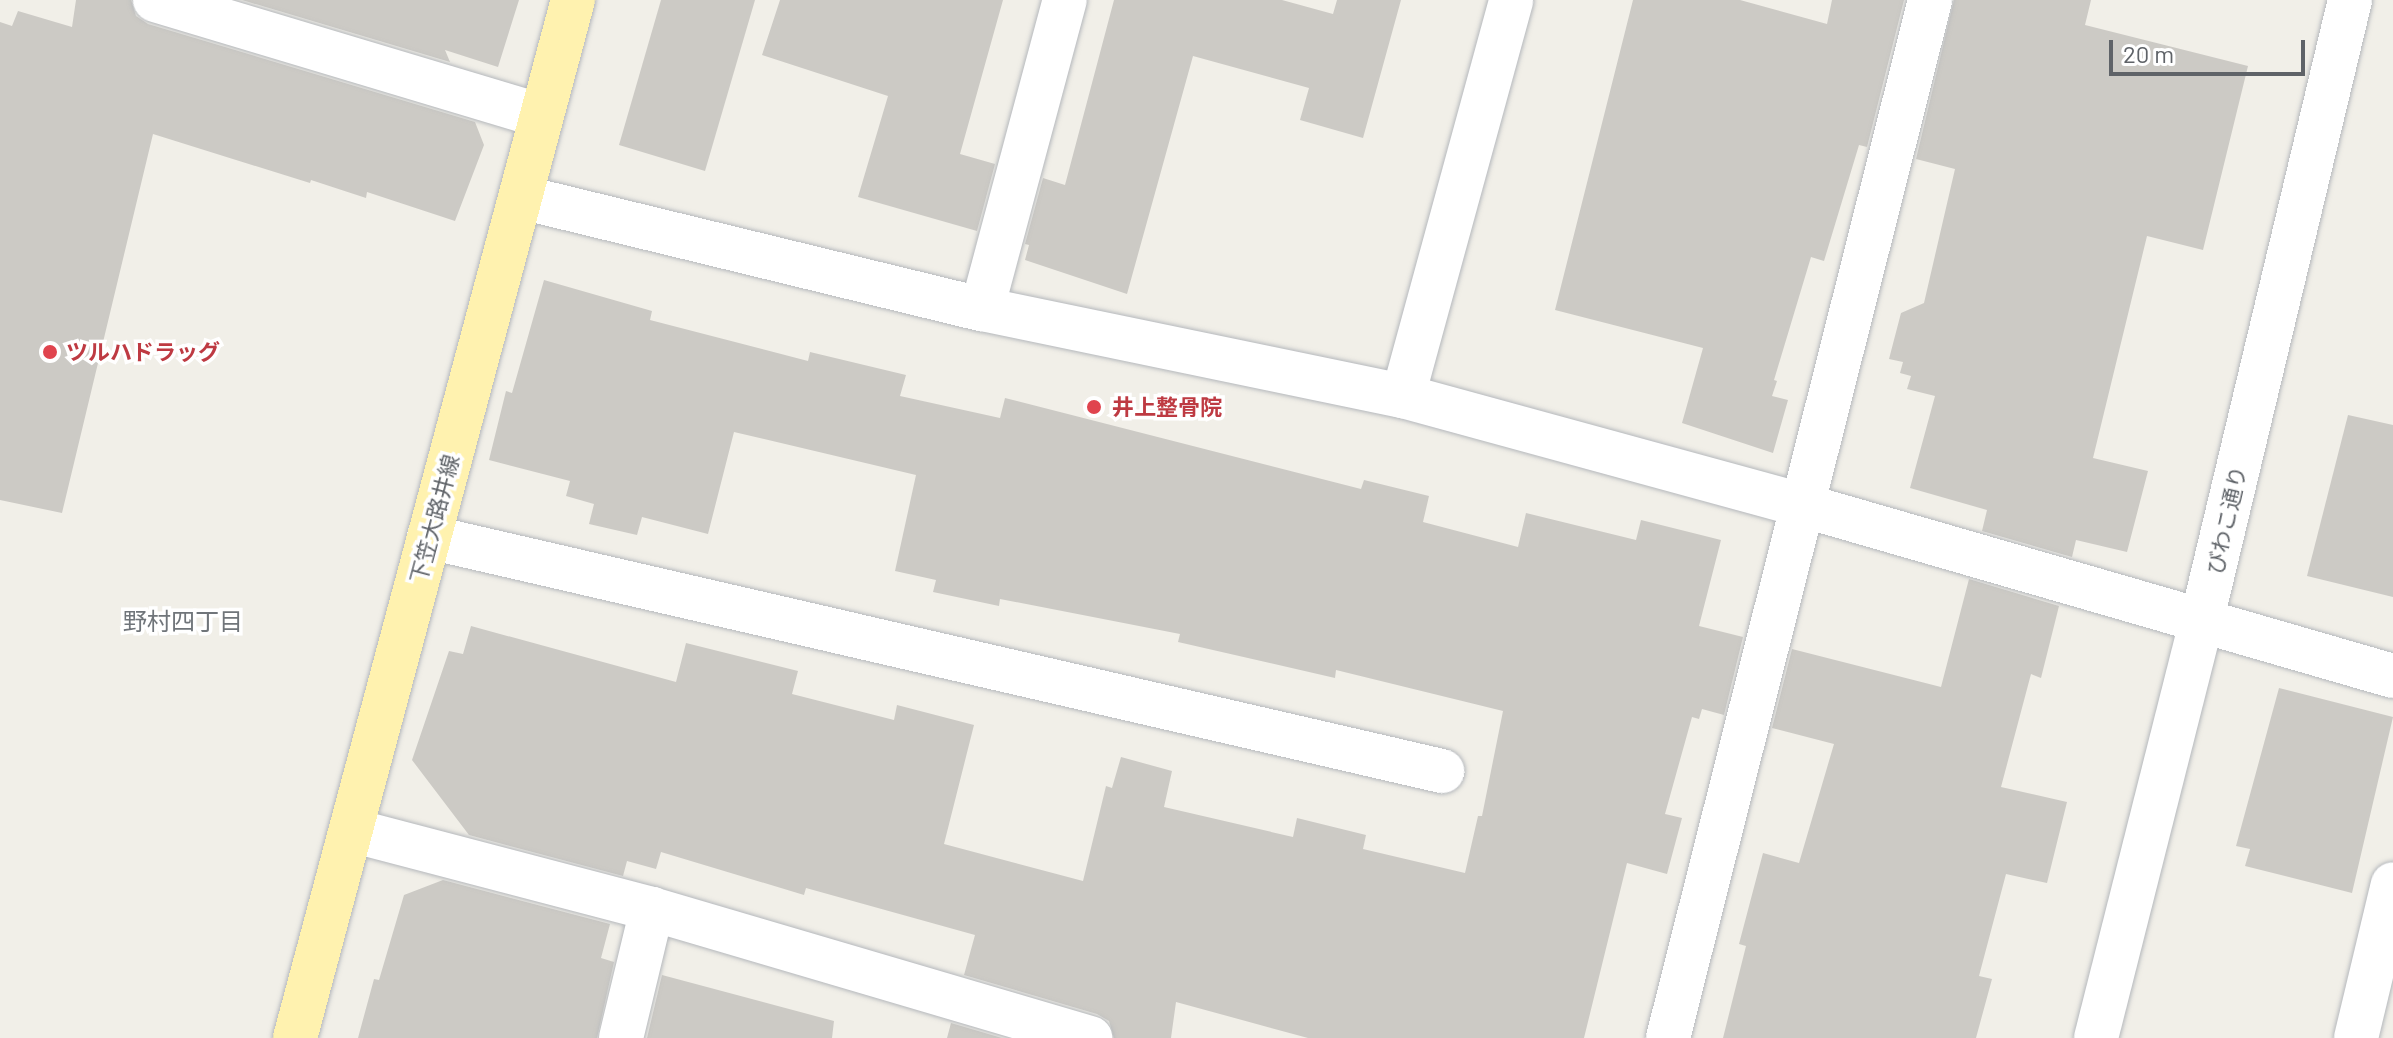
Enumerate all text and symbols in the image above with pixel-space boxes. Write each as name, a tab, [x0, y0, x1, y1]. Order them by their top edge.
scale bar	[2113, 24, 2309, 74]
text: 20 m	[2123, 39, 2174, 68]
place label: ツルハドラッグ	[66, 339, 220, 365]
marker: ツルハドラッグ	[41, 343, 59, 361]
place label: 井上整骨院	[1112, 394, 1222, 420]
marker: 井上整骨院	[1083, 396, 1105, 418]
street label: 下笠大路井線	[404, 452, 464, 586]
street label: びわこ通り	[2201, 463, 2251, 577]
district label: 野村四丁目	[123, 607, 243, 635]

